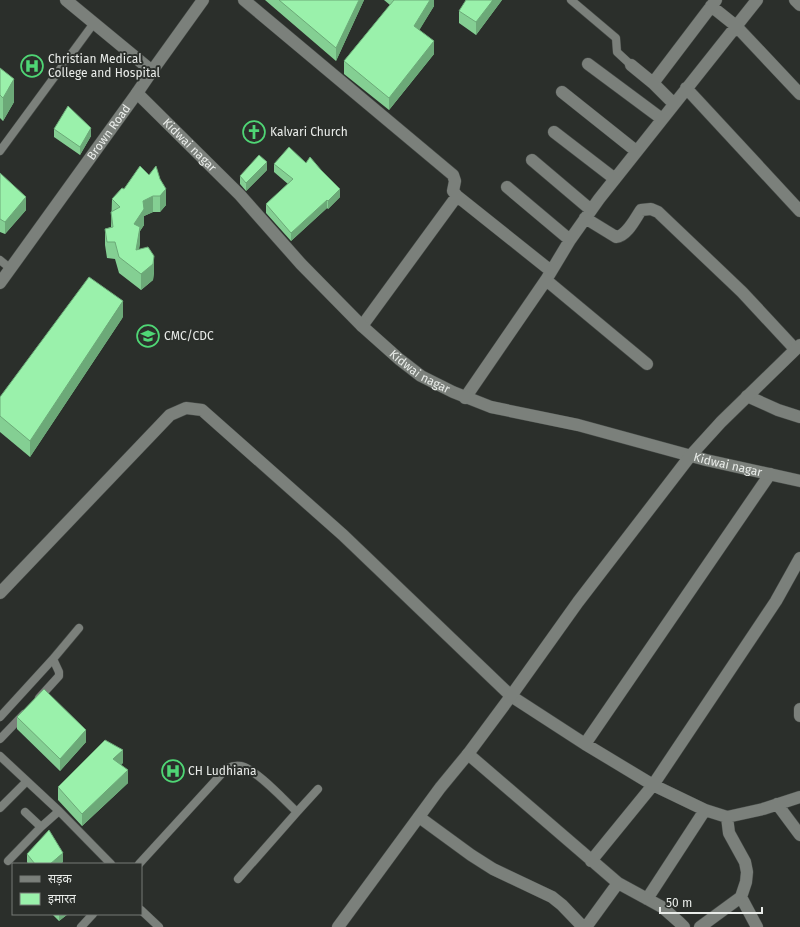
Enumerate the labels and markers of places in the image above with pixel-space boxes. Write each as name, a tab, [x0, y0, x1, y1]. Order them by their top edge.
place label: Christian Medical College and Hospital	[48, 52, 161, 80]
hospital icon: Christian Medical College and Hospital	[19, 53, 45, 79]
church icon: Kalvari Church	[241, 119, 267, 145]
place label: Kalvari Church	[270, 125, 348, 139]
school or university icon: CMC/CDC	[135, 323, 161, 349]
place label: CMC/CDC	[164, 329, 214, 343]
hospital icon: CH Ludhiana	[160, 758, 186, 784]
place label: CH Ludhiana	[188, 764, 257, 778]

